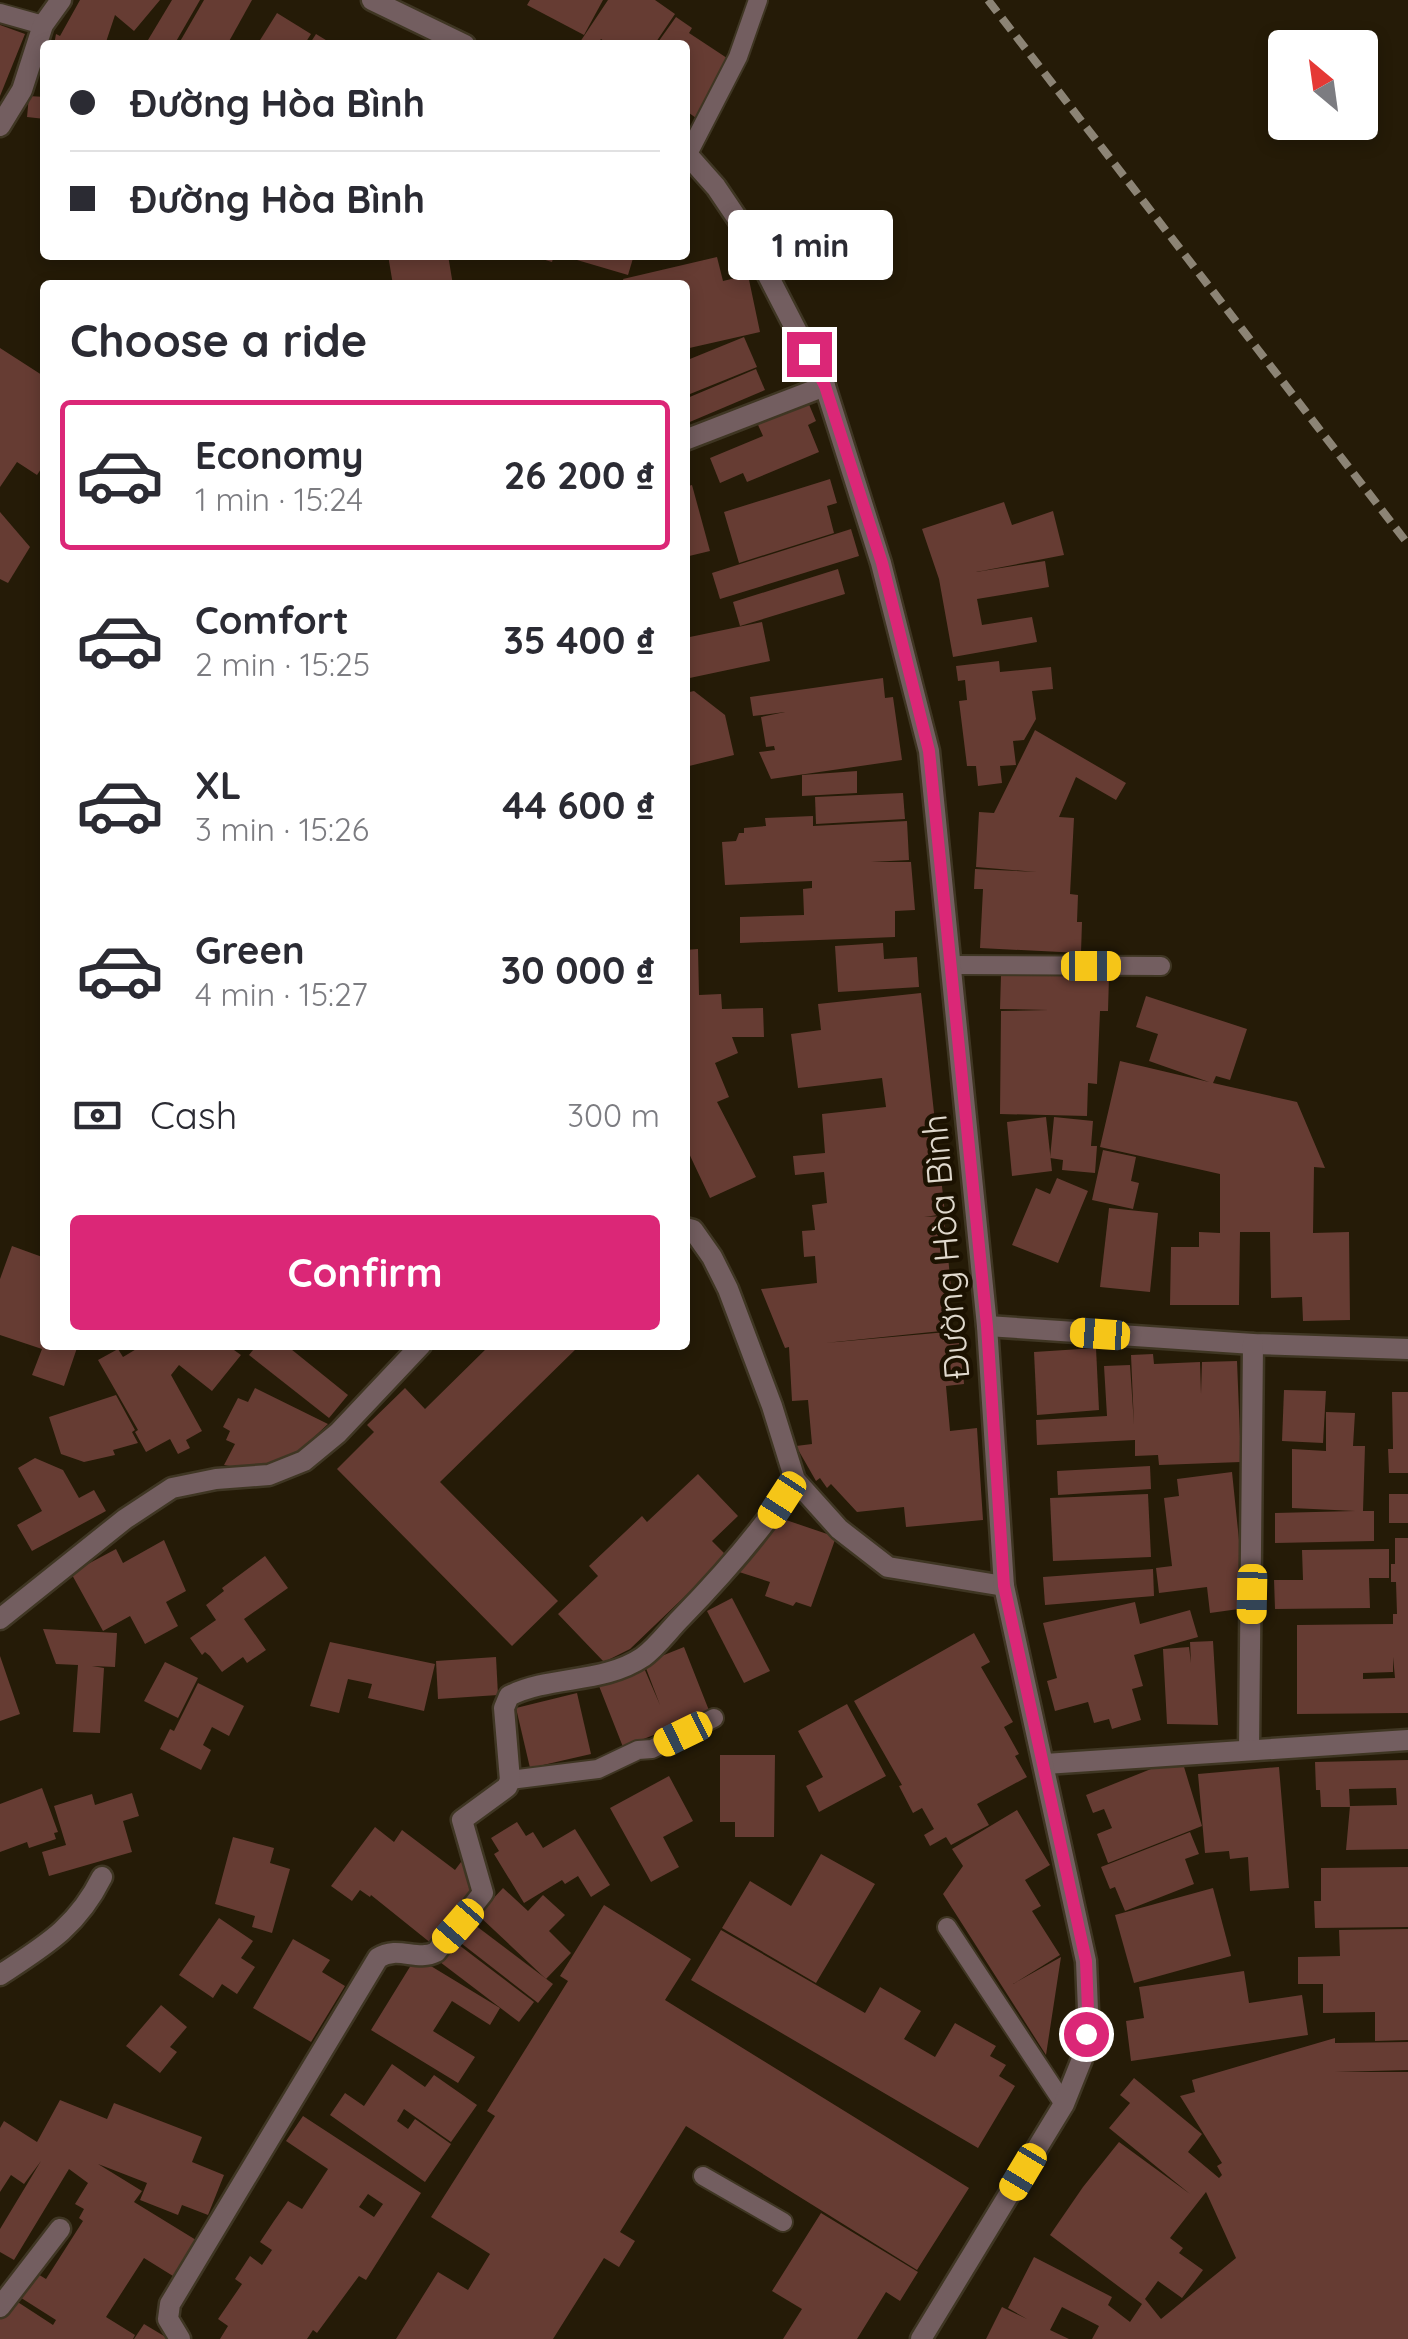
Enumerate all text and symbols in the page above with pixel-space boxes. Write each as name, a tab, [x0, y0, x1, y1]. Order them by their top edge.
north arrow	[1268, 30, 1378, 140]
map controls	[1268, 30, 1378, 140]
text: Đường Hòa Bình	[130, 79, 425, 127]
text: Đường Hòa Bình	[130, 175, 425, 223]
callout: 1 min	[726, 209, 892, 279]
text: 1 min	[772, 225, 849, 265]
text: Choose a ride	[70, 312, 367, 368]
route end	[787, 332, 832, 377]
icon: car	[75, 430, 165, 520]
text: Economy	[195, 431, 364, 479]
text: 26 200 ₫	[504, 451, 655, 499]
text: 1 min · 15:24	[195, 479, 363, 519]
icon: car	[75, 595, 165, 685]
text: Comfort	[195, 596, 349, 644]
text: 35 400 ₫	[503, 616, 655, 664]
text: 2 min · 15:25	[195, 644, 370, 684]
icon: car	[75, 760, 165, 850]
text: XL	[195, 761, 241, 809]
text: 44 600 ₫	[502, 781, 655, 829]
text: 3 min · 15:26	[195, 809, 369, 849]
icon: car	[75, 925, 165, 1015]
text: Green	[195, 926, 305, 974]
text: 30 000 ₫	[501, 946, 655, 994]
car	[1061, 951, 1121, 981]
text: 4 min · 15:27	[195, 974, 368, 1014]
icon: cash	[70, 1088, 125, 1143]
text: Cash	[150, 1091, 237, 1139]
text: 300 m	[567, 1095, 660, 1135]
street label: Đường Hòa Bình	[912, 1113, 978, 1381]
button: Confirm	[70, 1215, 660, 1330]
car	[1069, 1317, 1131, 1351]
car	[753, 1467, 811, 1533]
car	[1236, 1564, 1268, 1624]
car	[649, 1707, 717, 1761]
car	[427, 1894, 489, 1958]
route start	[1064, 2012, 1109, 2057]
car	[995, 2139, 1051, 2205]

